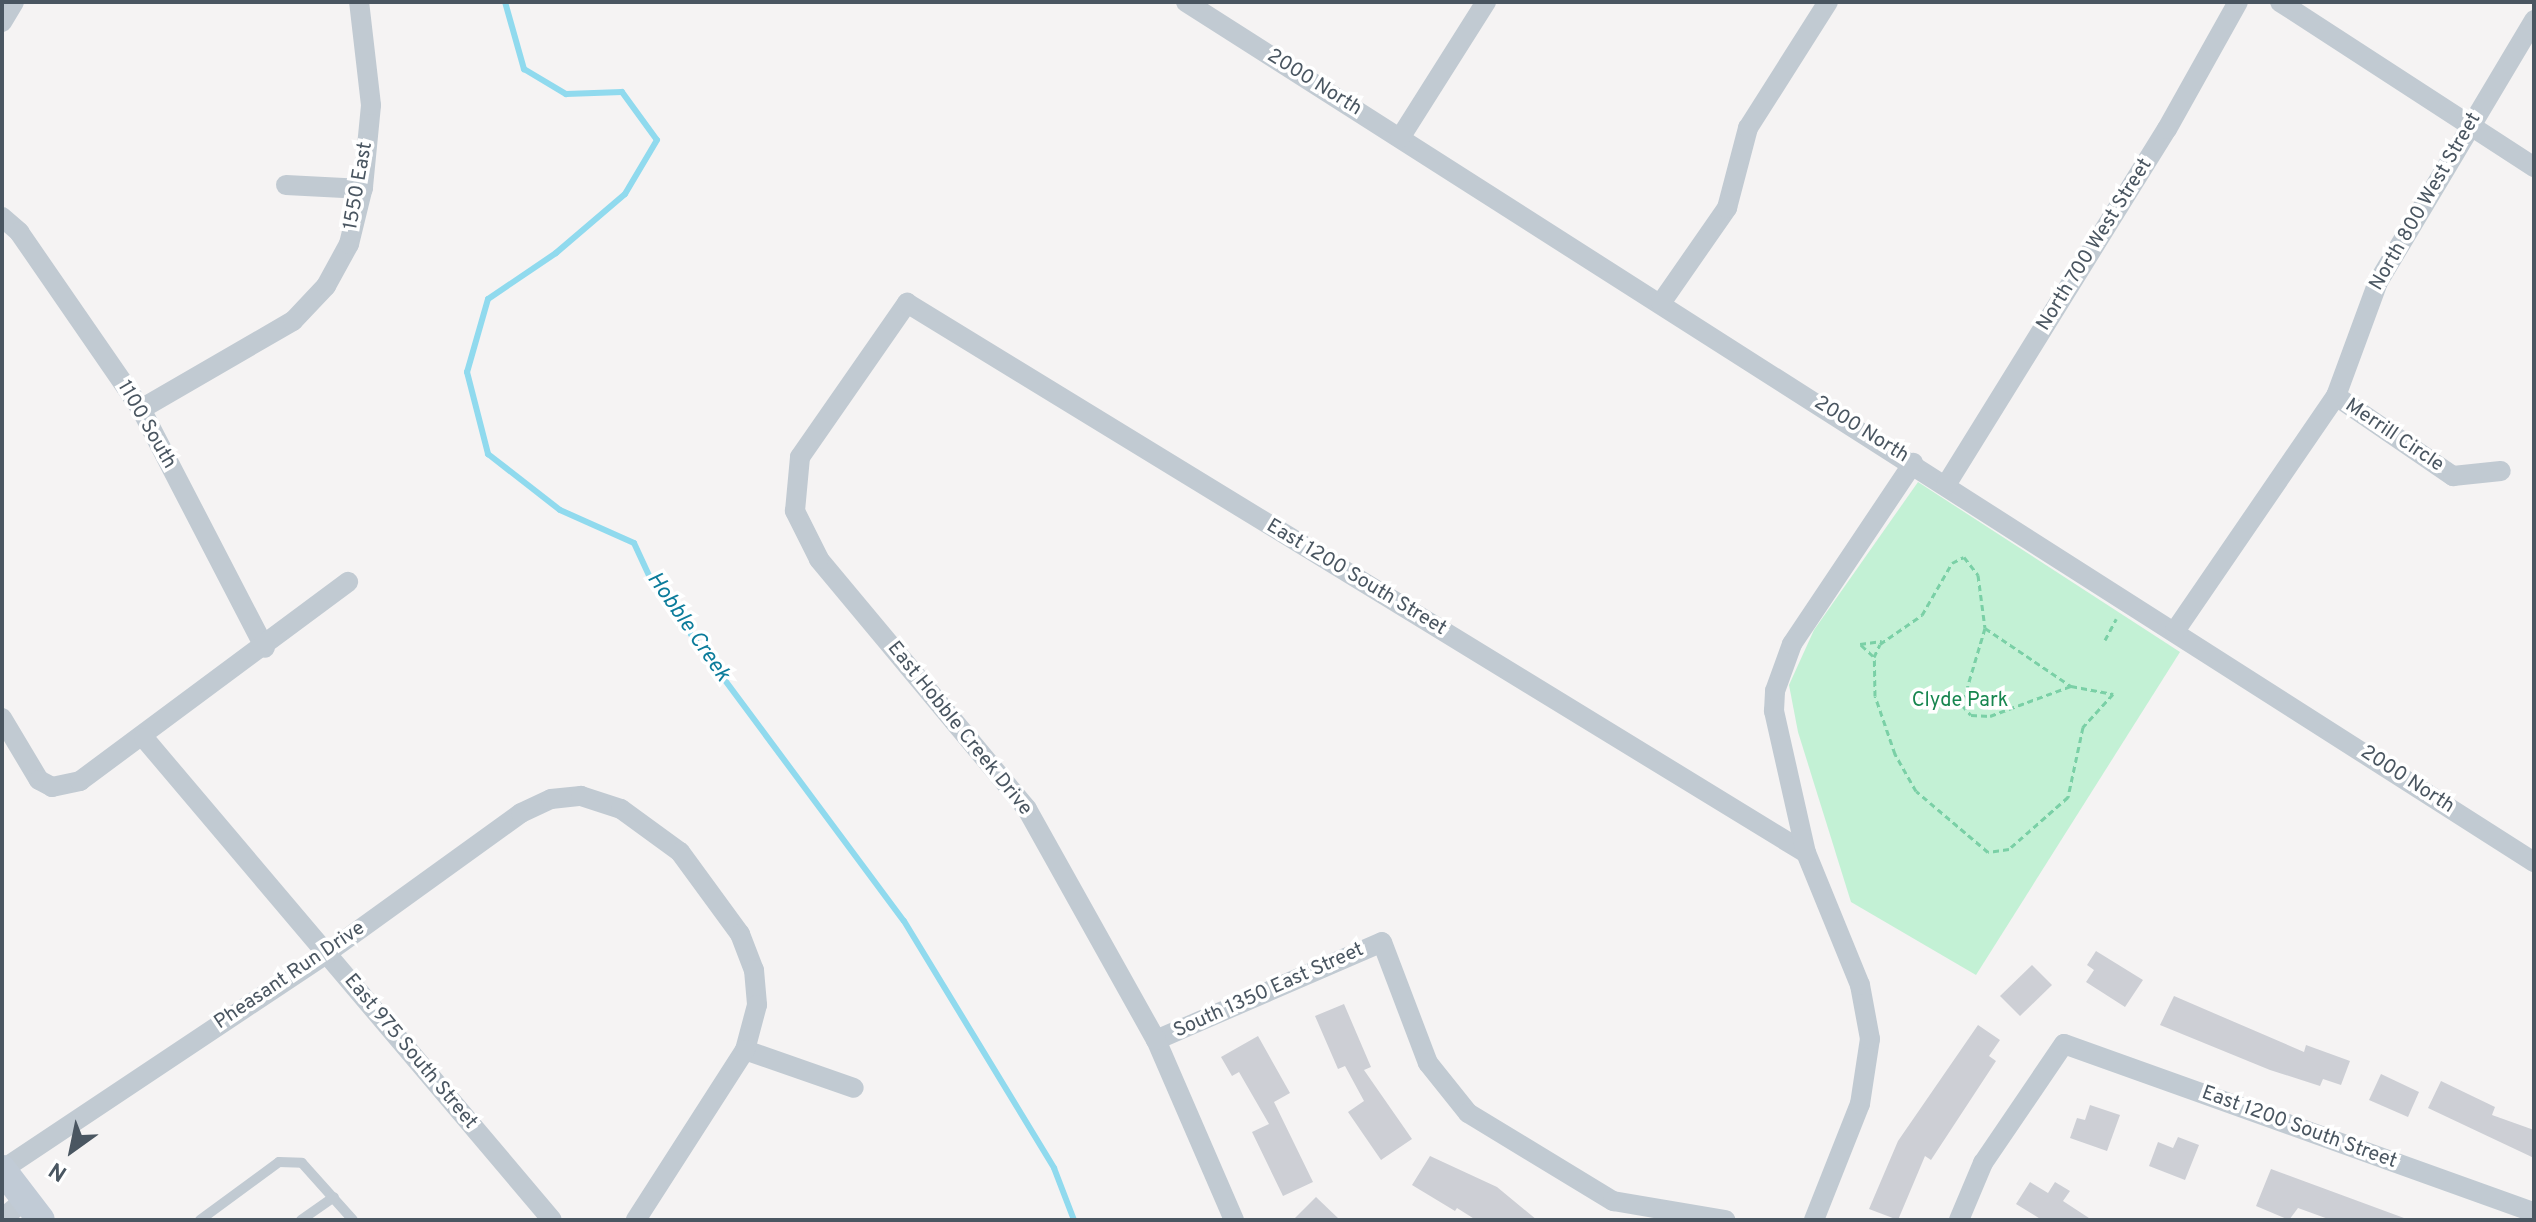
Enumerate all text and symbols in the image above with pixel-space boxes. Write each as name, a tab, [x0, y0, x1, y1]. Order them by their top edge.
street label: 2000 North	[1262, 44, 1366, 122]
street label: North 800 West Street	[2365, 108, 2487, 296]
street label: 1550 East	[339, 140, 379, 232]
street label: North 700 West Street	[2032, 154, 2158, 336]
street label: 1100 South	[111, 377, 181, 473]
street label: 2000 North	[1809, 391, 1913, 469]
street label: Merrill Circle	[2340, 394, 2448, 478]
street label: East 1200 South Street	[1262, 515, 1450, 641]
water label: Hobble Creek	[641, 567, 735, 687]
street label: East Hobble Creek Drive	[881, 637, 1037, 821]
park label: Clyde Park	[1912, 689, 2008, 713]
street label: 2000 North	[2356, 741, 2458, 819]
street label: Pheasant Run Drive	[210, 917, 370, 1035]
street label: South 1350 East Street	[1170, 938, 1368, 1044]
street label: East 975 South Street	[338, 970, 482, 1134]
street label: East 1200 South Street	[2198, 1081, 2400, 1175]
north arrow	[32, 1110, 112, 1190]
text: N	[45, 1155, 73, 1186]

